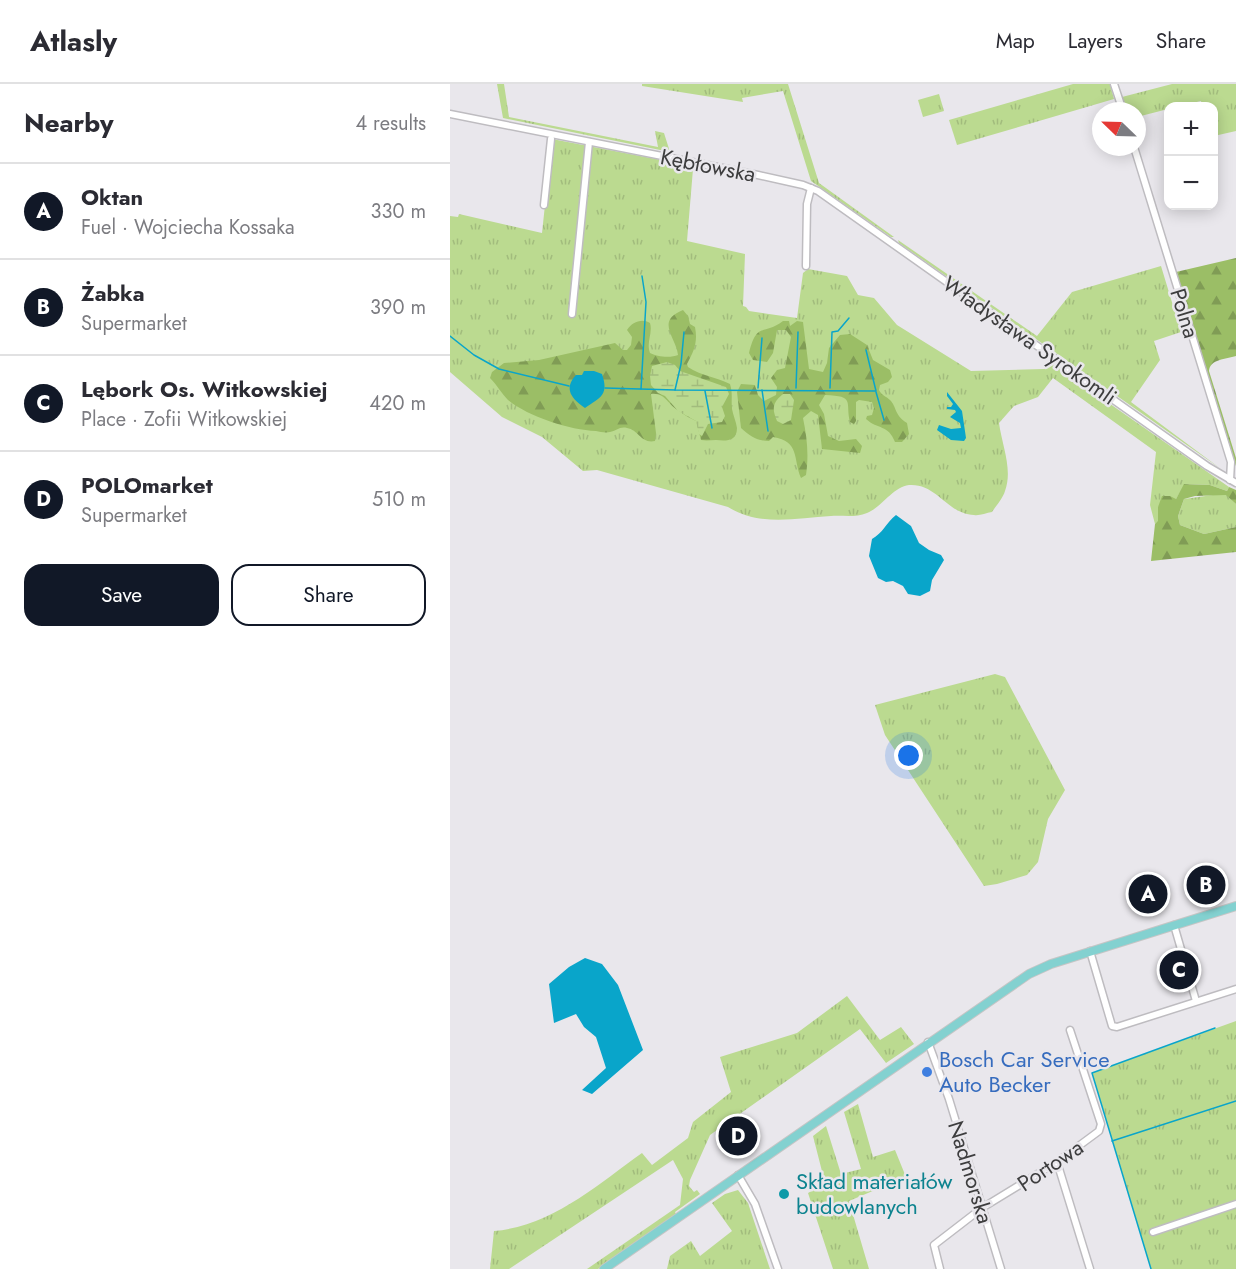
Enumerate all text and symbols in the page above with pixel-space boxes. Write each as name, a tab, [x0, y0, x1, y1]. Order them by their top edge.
text: Atlasly	[30, 21, 117, 62]
text: Map	[996, 26, 1035, 56]
text: Layers	[1068, 26, 1123, 56]
text: Share	[1156, 26, 1206, 56]
north arrow	[1092, 102, 1146, 156]
map controls	[1164, 102, 1218, 210]
button: +	[1164, 102, 1218, 156]
text: Nearby	[24, 104, 113, 142]
text: 4 results	[355, 109, 426, 138]
street label: Kębłowska	[658, 140, 758, 190]
button: −	[1164, 156, 1218, 210]
text: Oktan	[81, 181, 143, 213]
text: A	[36, 197, 51, 226]
text: 330 m	[371, 197, 426, 226]
text: Fuel · Wojciecha Kossaka	[81, 213, 295, 242]
street label: Władysława Syrokomli	[936, 268, 1124, 412]
text: Żabka	[81, 277, 145, 309]
street label: Polna	[1162, 284, 1208, 342]
text: B	[37, 293, 50, 322]
text: 390 m	[370, 293, 426, 322]
text: Supermarket	[81, 309, 187, 338]
text: Lębork Os. Witkowskiej	[81, 373, 328, 405]
text: C	[36, 389, 51, 418]
text: 420 m	[369, 389, 426, 418]
text: Place · Zofii Witkowskiej	[81, 405, 287, 434]
text: POLOmarket	[81, 469, 213, 501]
text: D	[36, 485, 51, 514]
text: 510 m	[372, 485, 426, 514]
text: Supermarket	[81, 501, 187, 530]
button: Save	[24, 564, 219, 626]
button: Share	[231, 564, 426, 626]
your location	[894, 741, 923, 770]
pin: B	[1186, 862, 1226, 908]
pin: A	[1128, 872, 1168, 916]
pin: C	[1160, 948, 1198, 992]
place label: Bosch Car Service Auto Becker	[939, 1043, 1109, 1100]
marker: Bosch Car Service Auto Becker	[920, 1065, 934, 1079]
pin: D	[718, 1114, 758, 1158]
street label: Nadmorska	[940, 1117, 1002, 1227]
street label: Portowa	[1011, 1131, 1089, 1199]
place label: Skład materiałów budowlanych	[796, 1165, 952, 1222]
marker: Skład materiałów budowlanych	[777, 1187, 791, 1201]

